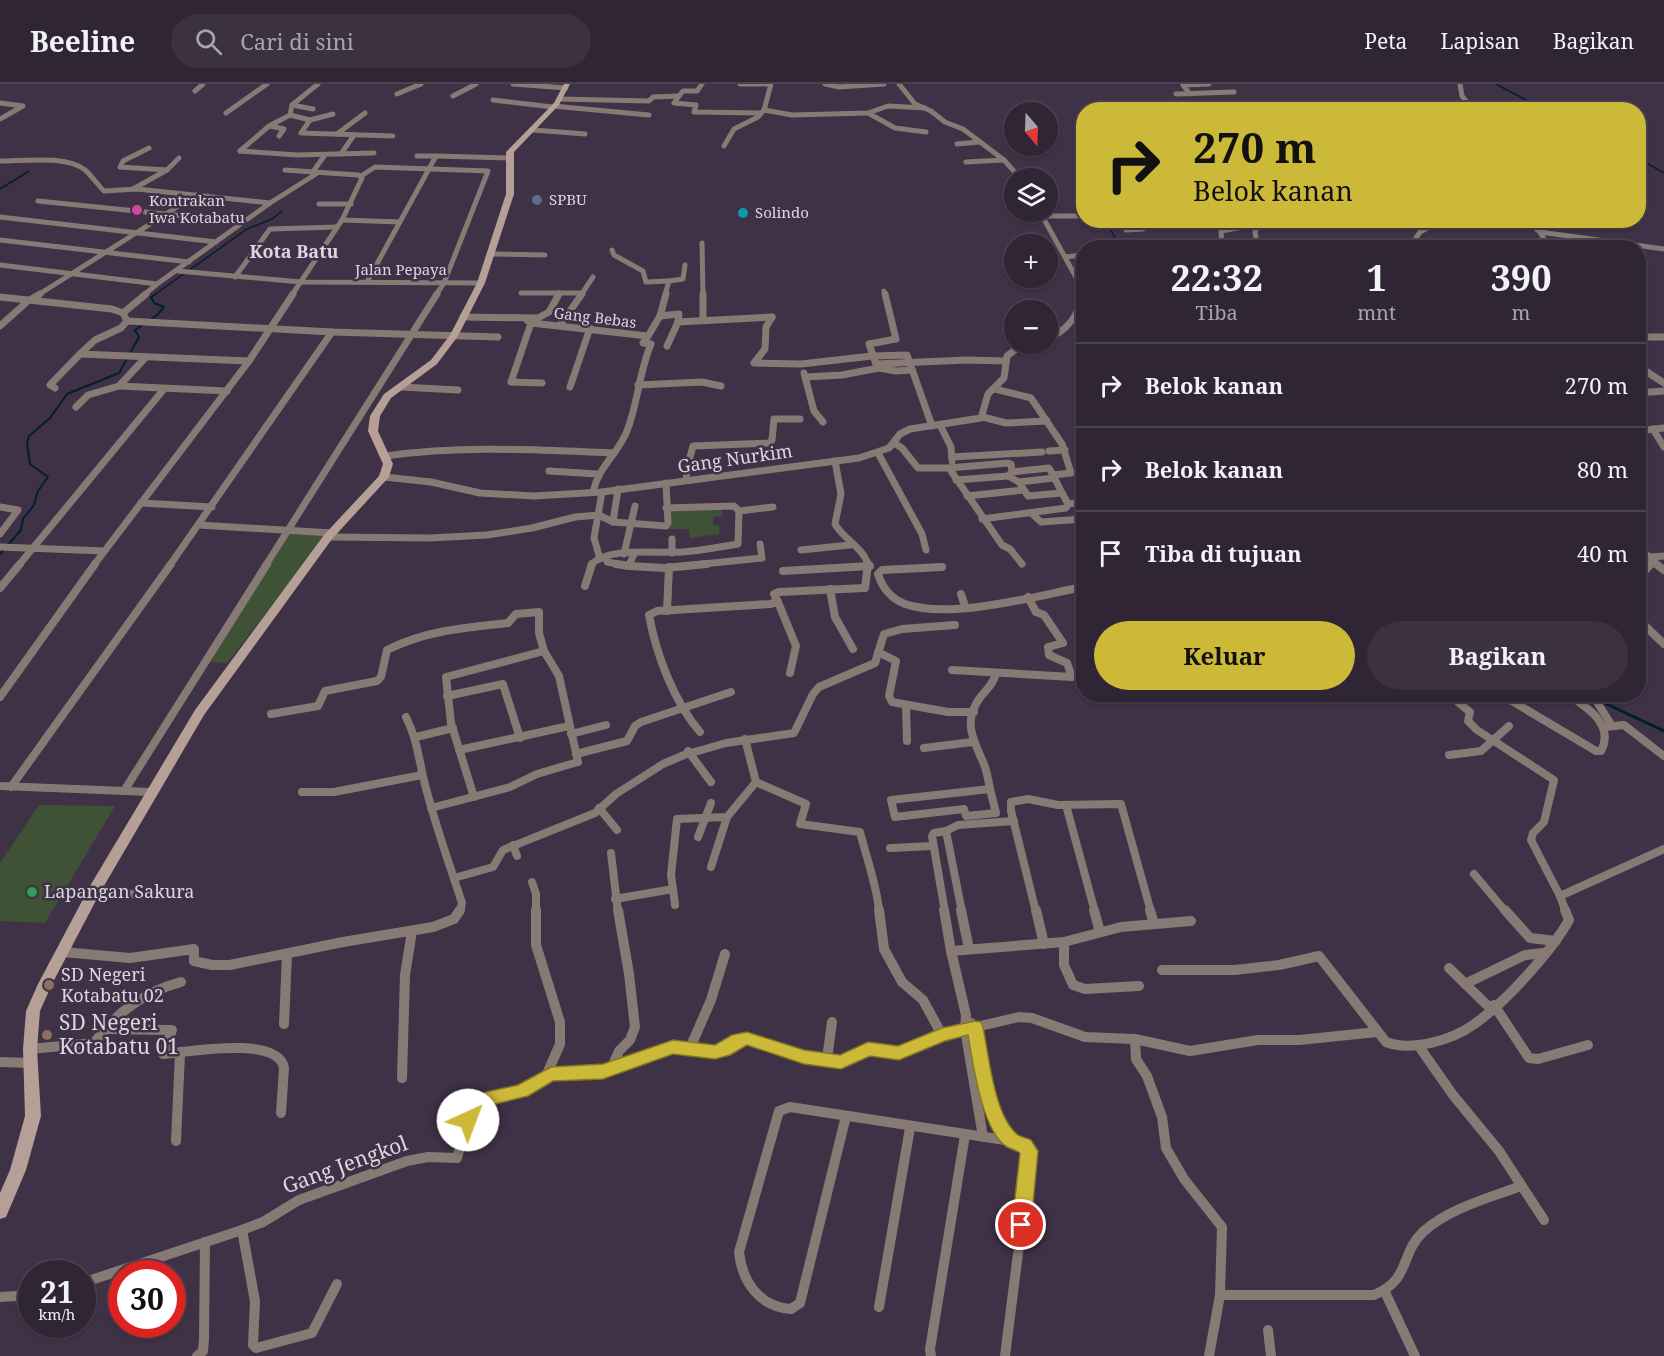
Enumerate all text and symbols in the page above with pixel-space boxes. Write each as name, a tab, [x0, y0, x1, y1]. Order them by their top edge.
search box	[171, 14, 591, 68]
text: Beeline	[30, 22, 135, 60]
icon: search	[192, 25, 225, 58]
text: Cari di sini	[240, 26, 354, 56]
text: Peta	[1364, 27, 1407, 55]
text: Lapisan	[1440, 27, 1520, 55]
text: Bagikan	[1553, 27, 1634, 55]
north arrow	[1004, 102, 1058, 156]
map controls	[1004, 102, 1058, 354]
text: 270 m	[1193, 118, 1317, 175]
icon: right	[1094, 126, 1172, 204]
button: layers	[1004, 168, 1058, 222]
text: Belok kanan	[1193, 172, 1353, 209]
place label: SPBU	[549, 189, 587, 209]
place label: Kontrakan Iwa Kotabatu	[149, 190, 245, 227]
marker: SPBU	[530, 193, 544, 207]
place label: Solindo	[755, 202, 809, 222]
marker: Kontrakan Iwa Kotabatu	[130, 203, 144, 217]
marker: Solindo	[736, 206, 750, 220]
button: +	[1004, 234, 1058, 288]
district label: Kota Batu	[250, 239, 338, 263]
text: 22:32	[1170, 253, 1263, 302]
text: 1	[1366, 253, 1387, 302]
text: 390	[1491, 253, 1552, 302]
street label: Jalan Pepaya	[354, 259, 447, 279]
text: Tiba	[1196, 299, 1238, 326]
text: mnt	[1357, 299, 1396, 326]
text: m	[1512, 299, 1530, 326]
button: −	[1004, 300, 1058, 354]
street label: Gang Bebas	[553, 302, 638, 332]
icon: right	[1094, 369, 1127, 402]
text: Belok kanan	[1145, 370, 1283, 400]
text: 270 m	[1565, 370, 1628, 400]
street label: Gang Nurkim	[676, 438, 794, 478]
icon: right	[1094, 453, 1127, 486]
text: Belok kanan	[1145, 454, 1283, 484]
text: 80 m	[1577, 454, 1628, 484]
icon: arrive	[1094, 537, 1127, 570]
text: Tiba di tujuan	[1145, 538, 1302, 568]
text: 40 m	[1577, 538, 1628, 568]
button: Keluar	[1094, 621, 1355, 690]
button: Bagikan	[1367, 621, 1628, 690]
place label: Lapangan Sakura	[44, 879, 194, 903]
marker: Lapangan Sakura	[25, 885, 39, 899]
place label: SD Negeri Kotabatu 02	[61, 962, 164, 1007]
marker: SD Negeri Kotabatu 02	[42, 978, 56, 992]
place label: SD Negeri Kotabatu 01	[59, 1008, 179, 1060]
marker: SD Negeri Kotabatu 01	[40, 1028, 54, 1042]
position arrow	[436, 1088, 500, 1152]
street label: Gang Jengkol	[278, 1128, 412, 1200]
pin	[995, 1199, 1046, 1250]
icon: arrive	[1004, 1208, 1037, 1241]
speed limit sign: 30	[108, 1260, 186, 1338]
text: 21	[40, 1271, 74, 1312]
text: km/h	[39, 1304, 75, 1324]

